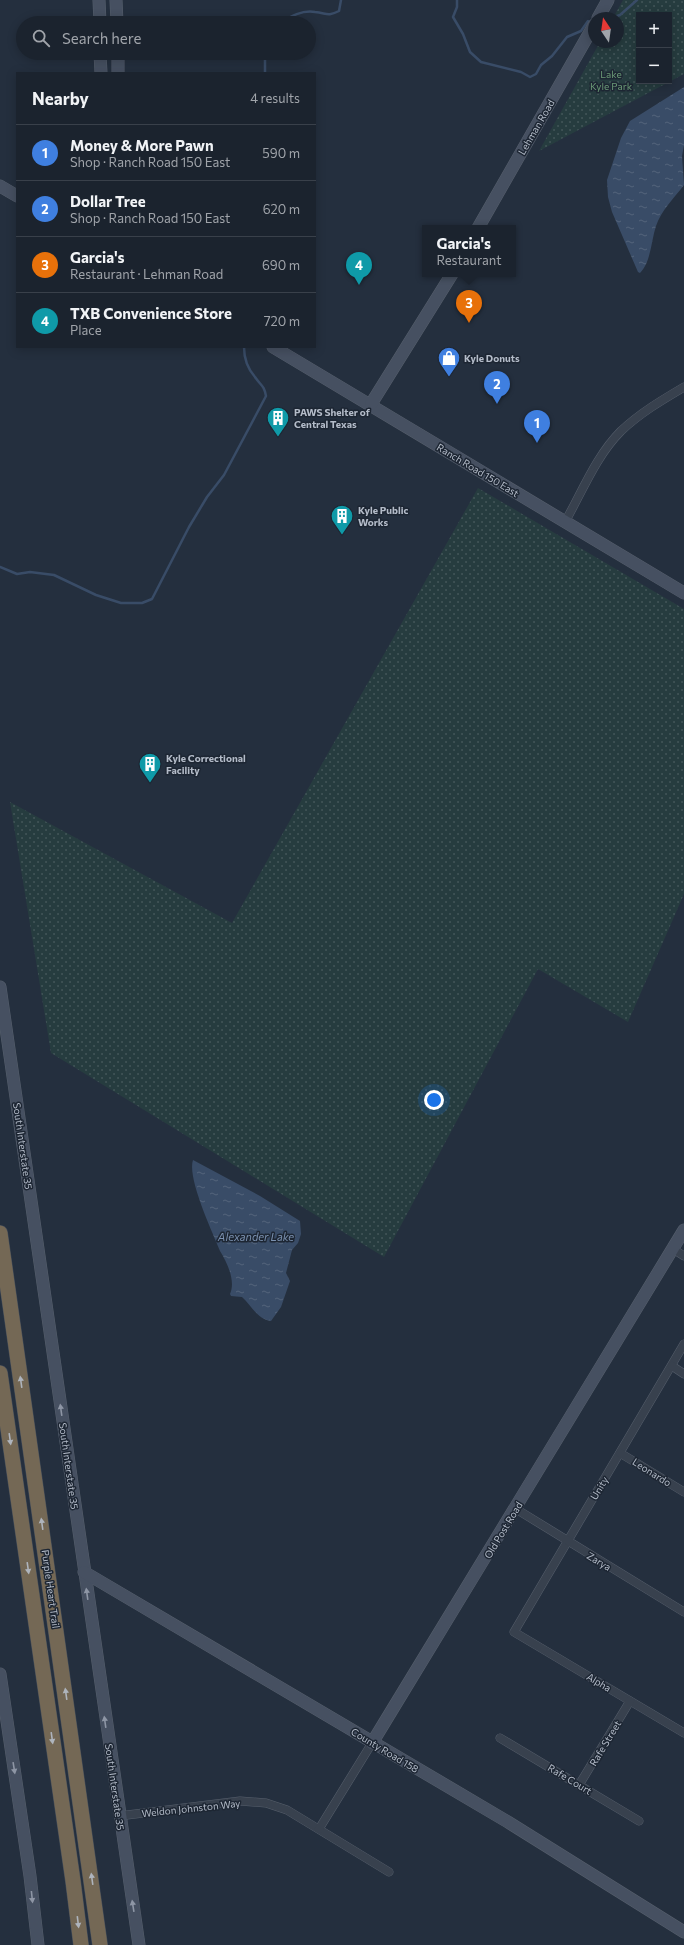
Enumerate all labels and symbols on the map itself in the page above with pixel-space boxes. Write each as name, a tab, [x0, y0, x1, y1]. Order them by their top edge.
north arrow	[588, 12, 624, 48]
park label: Lake Kyle Park	[590, 68, 633, 92]
street label: Lehman Road	[515, 97, 557, 157]
pin: 4	[346, 252, 372, 285]
pin: 3	[456, 290, 482, 323]
shop icon: Kyle Donuts	[436, 345, 462, 378]
place label: Kyle Donuts	[464, 352, 520, 364]
pin: 2	[484, 371, 510, 404]
building icon: PAWS Shelter of Central Texas	[265, 405, 291, 438]
place label: PAWS Shelter of Central Texas	[294, 406, 371, 430]
pin: 1	[524, 410, 550, 443]
street label: Ranch Road 150 East	[435, 441, 521, 499]
building icon: Kyle Public Works	[329, 503, 355, 536]
place label: Kyle Public Works	[358, 504, 408, 528]
building icon: Kyle Correctional Facility	[137, 751, 163, 784]
place label: Kyle Correctional Facility	[166, 752, 246, 776]
your location	[424, 1090, 444, 1110]
street label: South Interstate 35	[11, 1102, 35, 1190]
water label: Alexander Lake	[217, 1230, 294, 1243]
one-way arrow	[18, 1375, 24, 1388]
one-way arrow	[58, 1404, 64, 1416]
street label: South Interstate 35	[57, 1422, 81, 1510]
one-way arrow	[7, 1433, 13, 1445]
street label: Leonardo	[630, 1455, 674, 1489]
street label: Unity	[587, 1474, 611, 1502]
street label: Old Post Road	[481, 1499, 525, 1561]
one-way arrow	[39, 1518, 45, 1530]
street label: Purple Heart Trail	[40, 1549, 62, 1629]
street label: Zarya	[585, 1549, 613, 1573]
one-way arrow	[25, 1561, 31, 1574]
one-way arrow	[84, 1588, 90, 1600]
street label: Alpha	[585, 1670, 613, 1694]
one-way arrow	[63, 1688, 69, 1700]
one-way arrow	[102, 1716, 108, 1729]
street label: Rafe Street	[587, 1718, 623, 1768]
street label: County Road 158	[349, 1725, 421, 1775]
one-way arrow	[49, 1732, 56, 1744]
street label: South Interstate 35	[103, 1743, 127, 1831]
street label: Rafe Court	[546, 1761, 594, 1797]
one-way arrow	[11, 1762, 17, 1774]
street label: Weldon Johnston Way	[141, 1797, 241, 1819]
one-way arrow	[89, 1872, 95, 1885]
one-way arrow	[29, 1891, 35, 1903]
one-way arrow	[130, 1900, 136, 1913]
one-way arrow	[75, 1916, 81, 1928]

